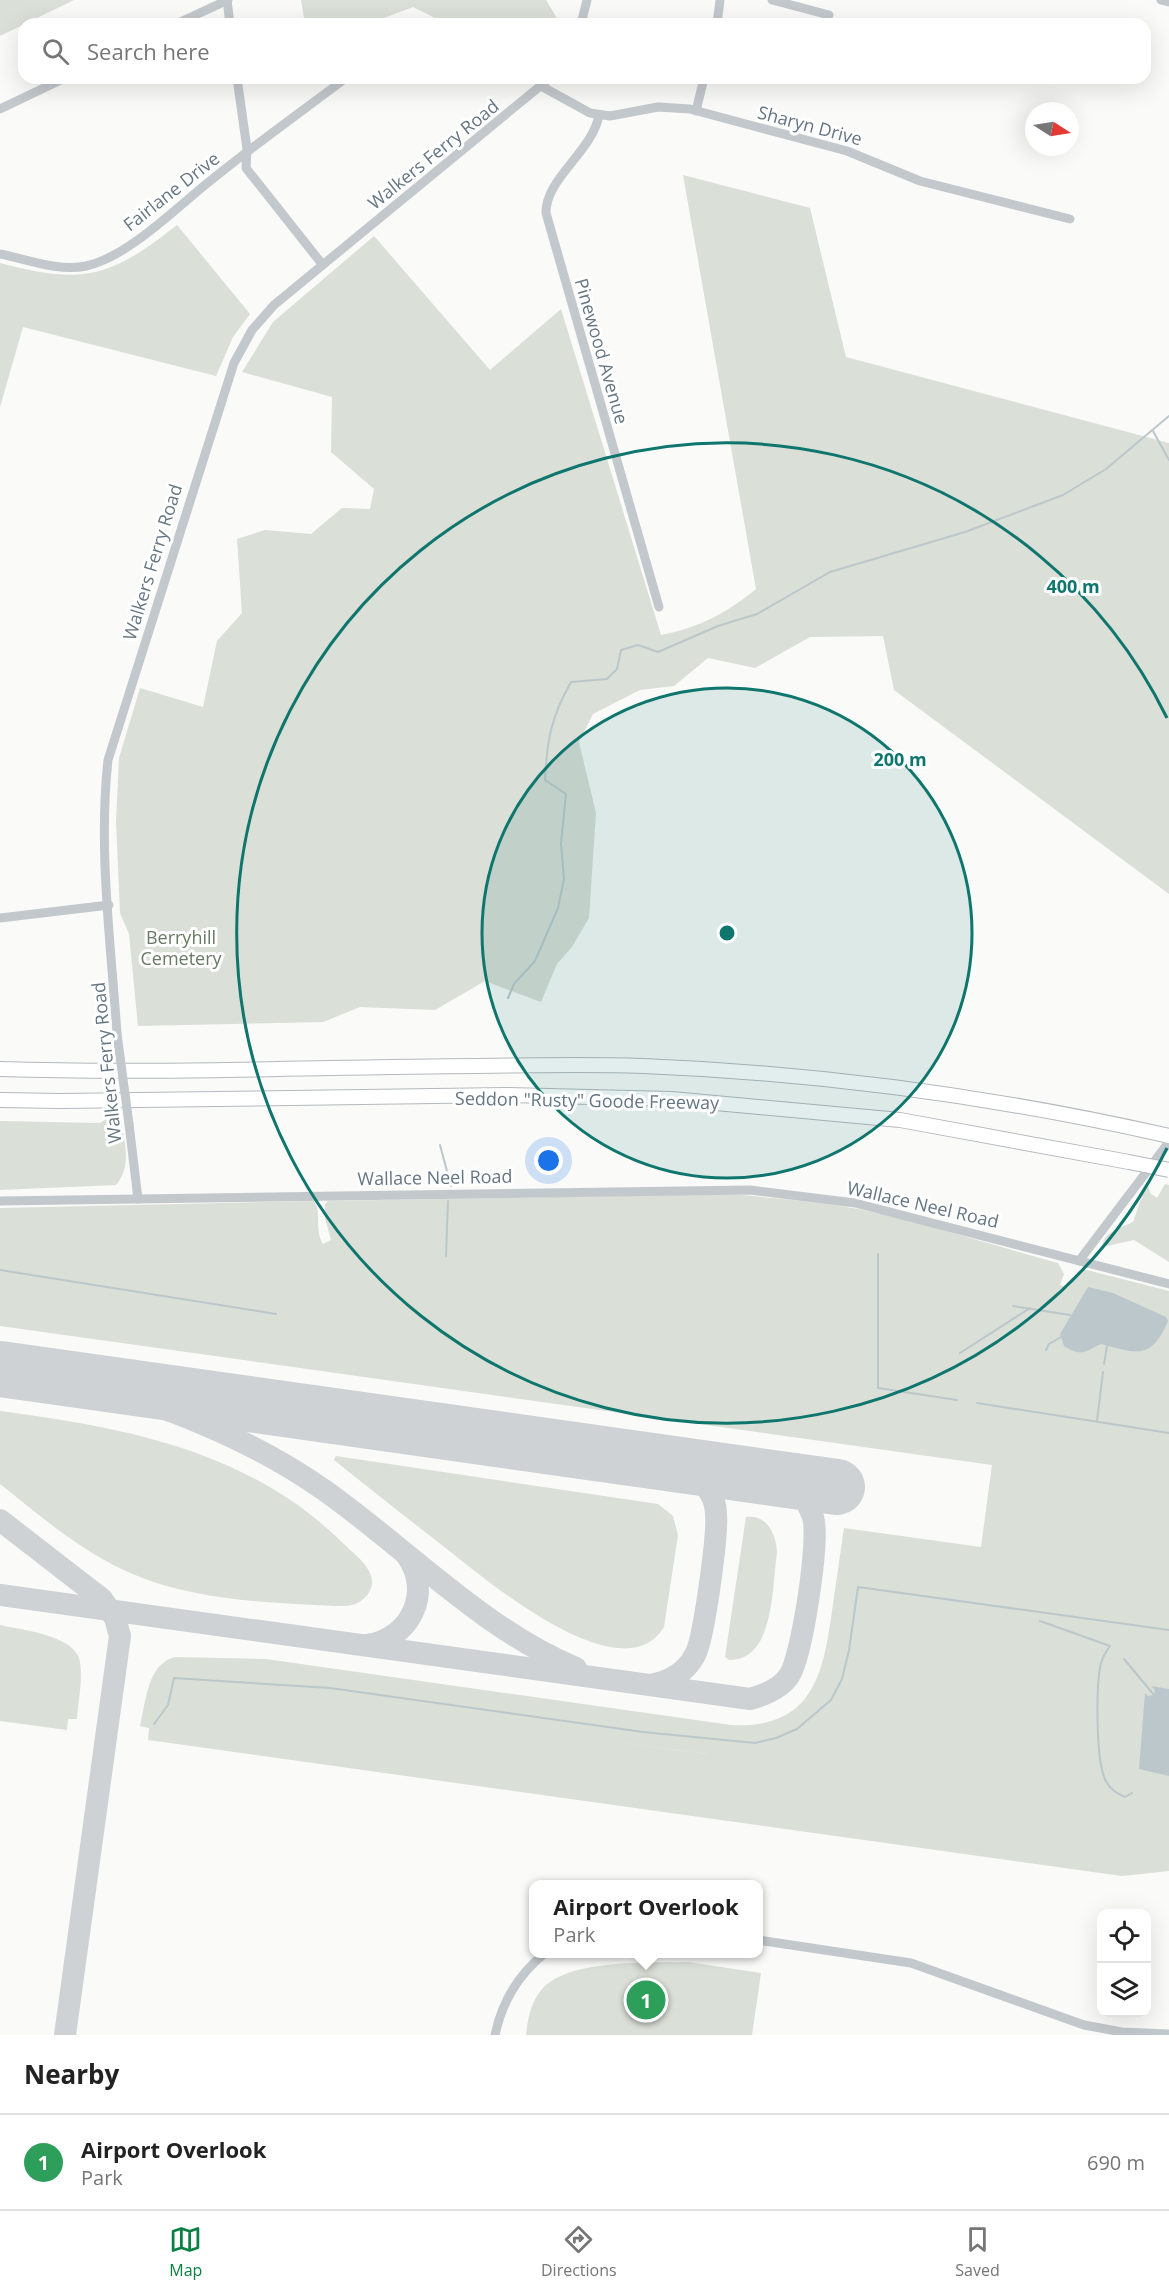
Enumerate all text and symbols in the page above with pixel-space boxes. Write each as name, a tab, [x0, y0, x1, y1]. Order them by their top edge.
search box	[18, 18, 1151, 84]
icon: search	[39, 35, 72, 68]
text: Search here	[87, 36, 210, 66]
street label: Walkers Ferry Road	[362, 94, 504, 214]
street label: Sharyn Drive	[755, 100, 865, 150]
north arrow	[1025, 102, 1079, 156]
street label: Fairlane Drive	[118, 146, 224, 236]
street label: Pinewood Avenue	[570, 275, 634, 427]
street label: Walkers Ferry Road	[117, 481, 187, 643]
text: 400 m	[1046, 574, 1100, 598]
text: 200 m	[873, 747, 927, 771]
centre of rings	[717, 923, 737, 943]
park label: Berryhill Cemetery	[140, 925, 223, 970]
street label: Walkers Ferry Road	[86, 981, 126, 1145]
street label: Seddon "Rusty" Goode Freeway	[455, 1086, 720, 1114]
your location	[534, 1146, 563, 1175]
street label: Wallace Neel Road	[357, 1164, 513, 1190]
street label: Wallace Neel Road	[845, 1175, 1001, 1233]
popup	[529, 1880, 763, 1958]
text: Airport Overlook	[553, 1891, 739, 1921]
map controls	[1097, 1909, 1151, 2017]
button: locate	[1097, 1909, 1151, 1963]
text: Park	[553, 1921, 595, 1948]
button: layers	[1097, 1963, 1151, 2017]
pin: 1	[626, 1978, 666, 2022]
text: Nearby	[24, 2056, 119, 2092]
text: Airport Overlook	[81, 2134, 266, 2164]
text: 1	[38, 2149, 49, 2176]
text: 690 m	[1087, 2149, 1145, 2176]
text: Park	[81, 2164, 123, 2191]
tab: Map	[169, 2223, 202, 2281]
tab: Directions	[541, 2223, 617, 2281]
tab: Saved	[955, 2223, 1000, 2281]

